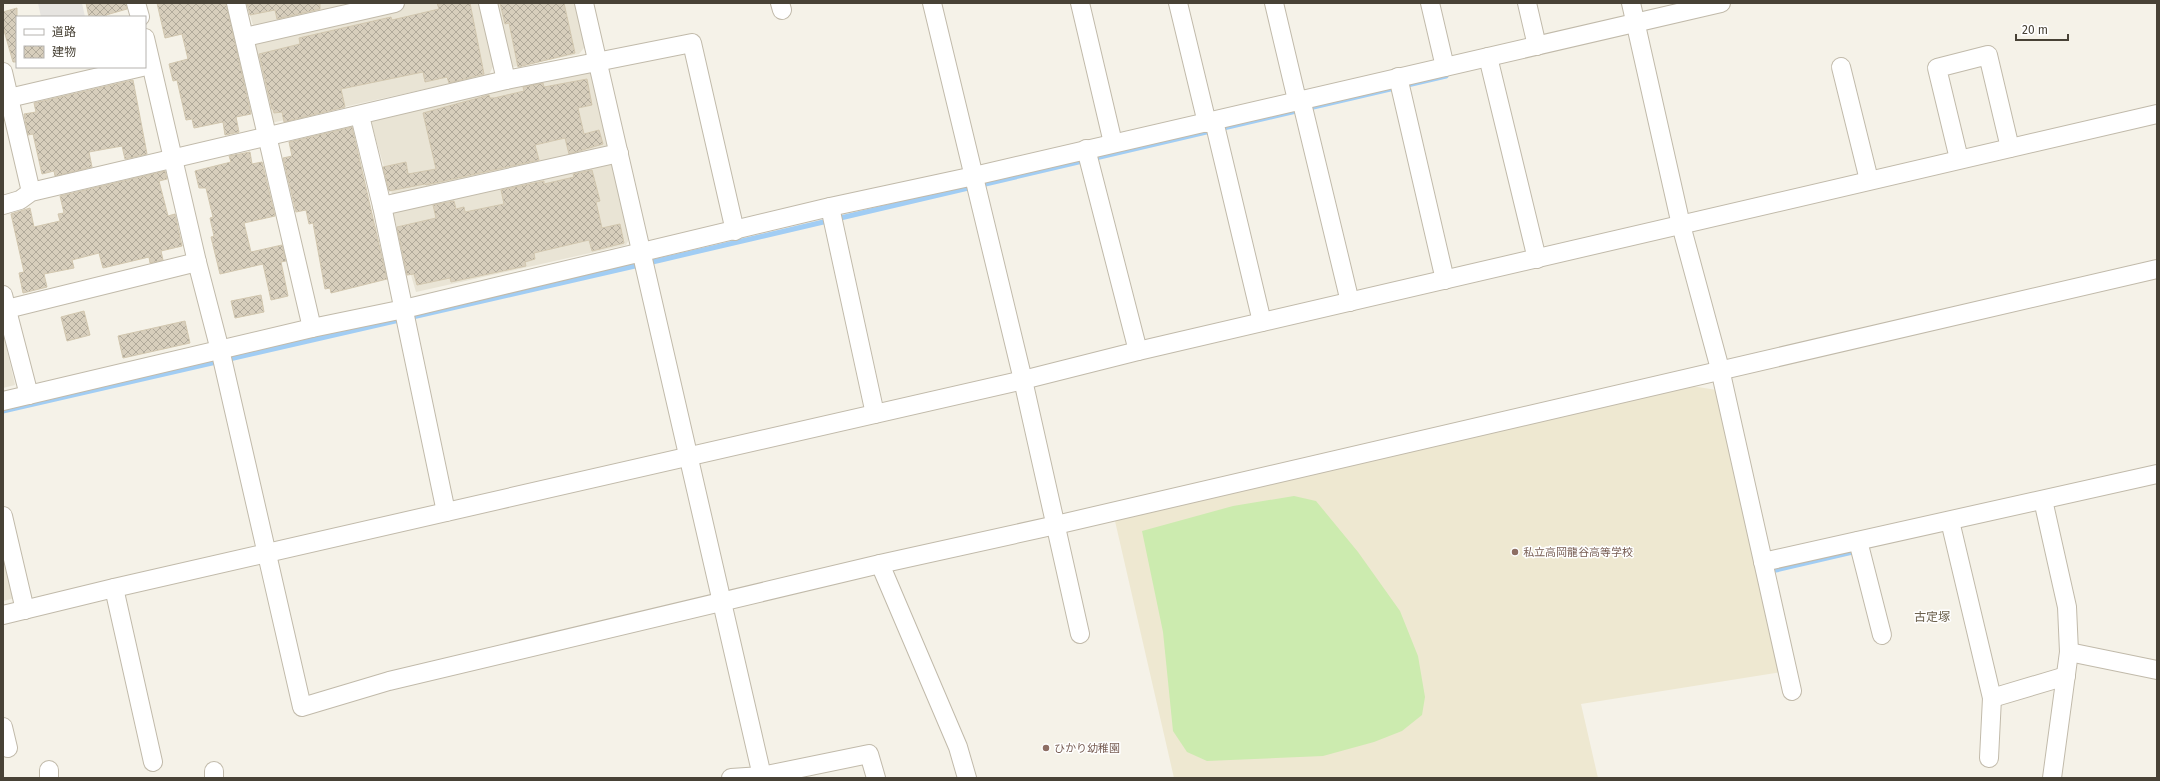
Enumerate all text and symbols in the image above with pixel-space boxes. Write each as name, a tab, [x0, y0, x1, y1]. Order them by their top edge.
legend	[16, 16, 146, 68]
scale bar	[2016, 16, 2068, 42]
text: 20 m	[2022, 23, 2048, 37]
text: 道路	[52, 25, 76, 39]
text: 建物	[52, 45, 76, 59]
place label: 私立高岡龍谷高等学校	[1523, 546, 1633, 559]
marker: 私立高岡龍谷高等学校	[1510, 547, 1520, 557]
district label: 古定塚	[1914, 610, 1950, 624]
place label: ひかり幼稚園	[1054, 742, 1120, 755]
marker: ひかり幼稚園	[1041, 743, 1051, 753]

